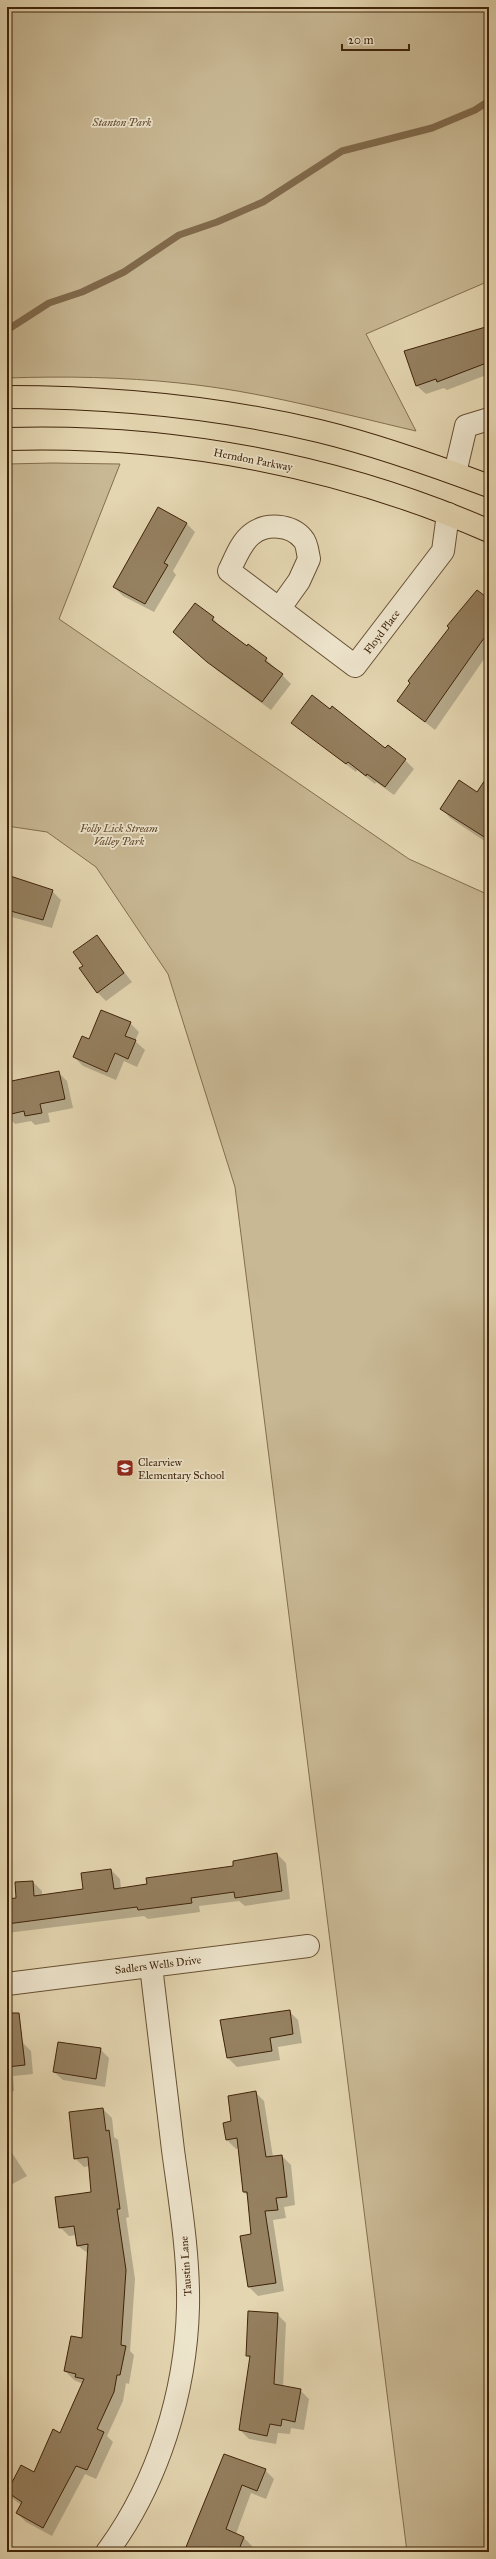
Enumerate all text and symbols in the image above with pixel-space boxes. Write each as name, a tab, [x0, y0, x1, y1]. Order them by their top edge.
scale bar	[342, 26, 409, 52]
text: 20 m	[348, 33, 374, 47]
park label: Stanton Park	[92, 116, 152, 129]
street label: Herndon Parkway	[212, 446, 294, 474]
street label: Floyd Place	[361, 607, 403, 657]
park label: Folly Lick Stream Valley Park	[79, 822, 158, 848]
place label: Clearview Elementary School	[138, 1456, 225, 1482]
school or university icon: Clearview Elementary School	[115, 1458, 135, 1478]
street label: Sadlers Wells Drive	[114, 1953, 202, 1977]
street label: Taustin Lane	[177, 2235, 195, 2296]

